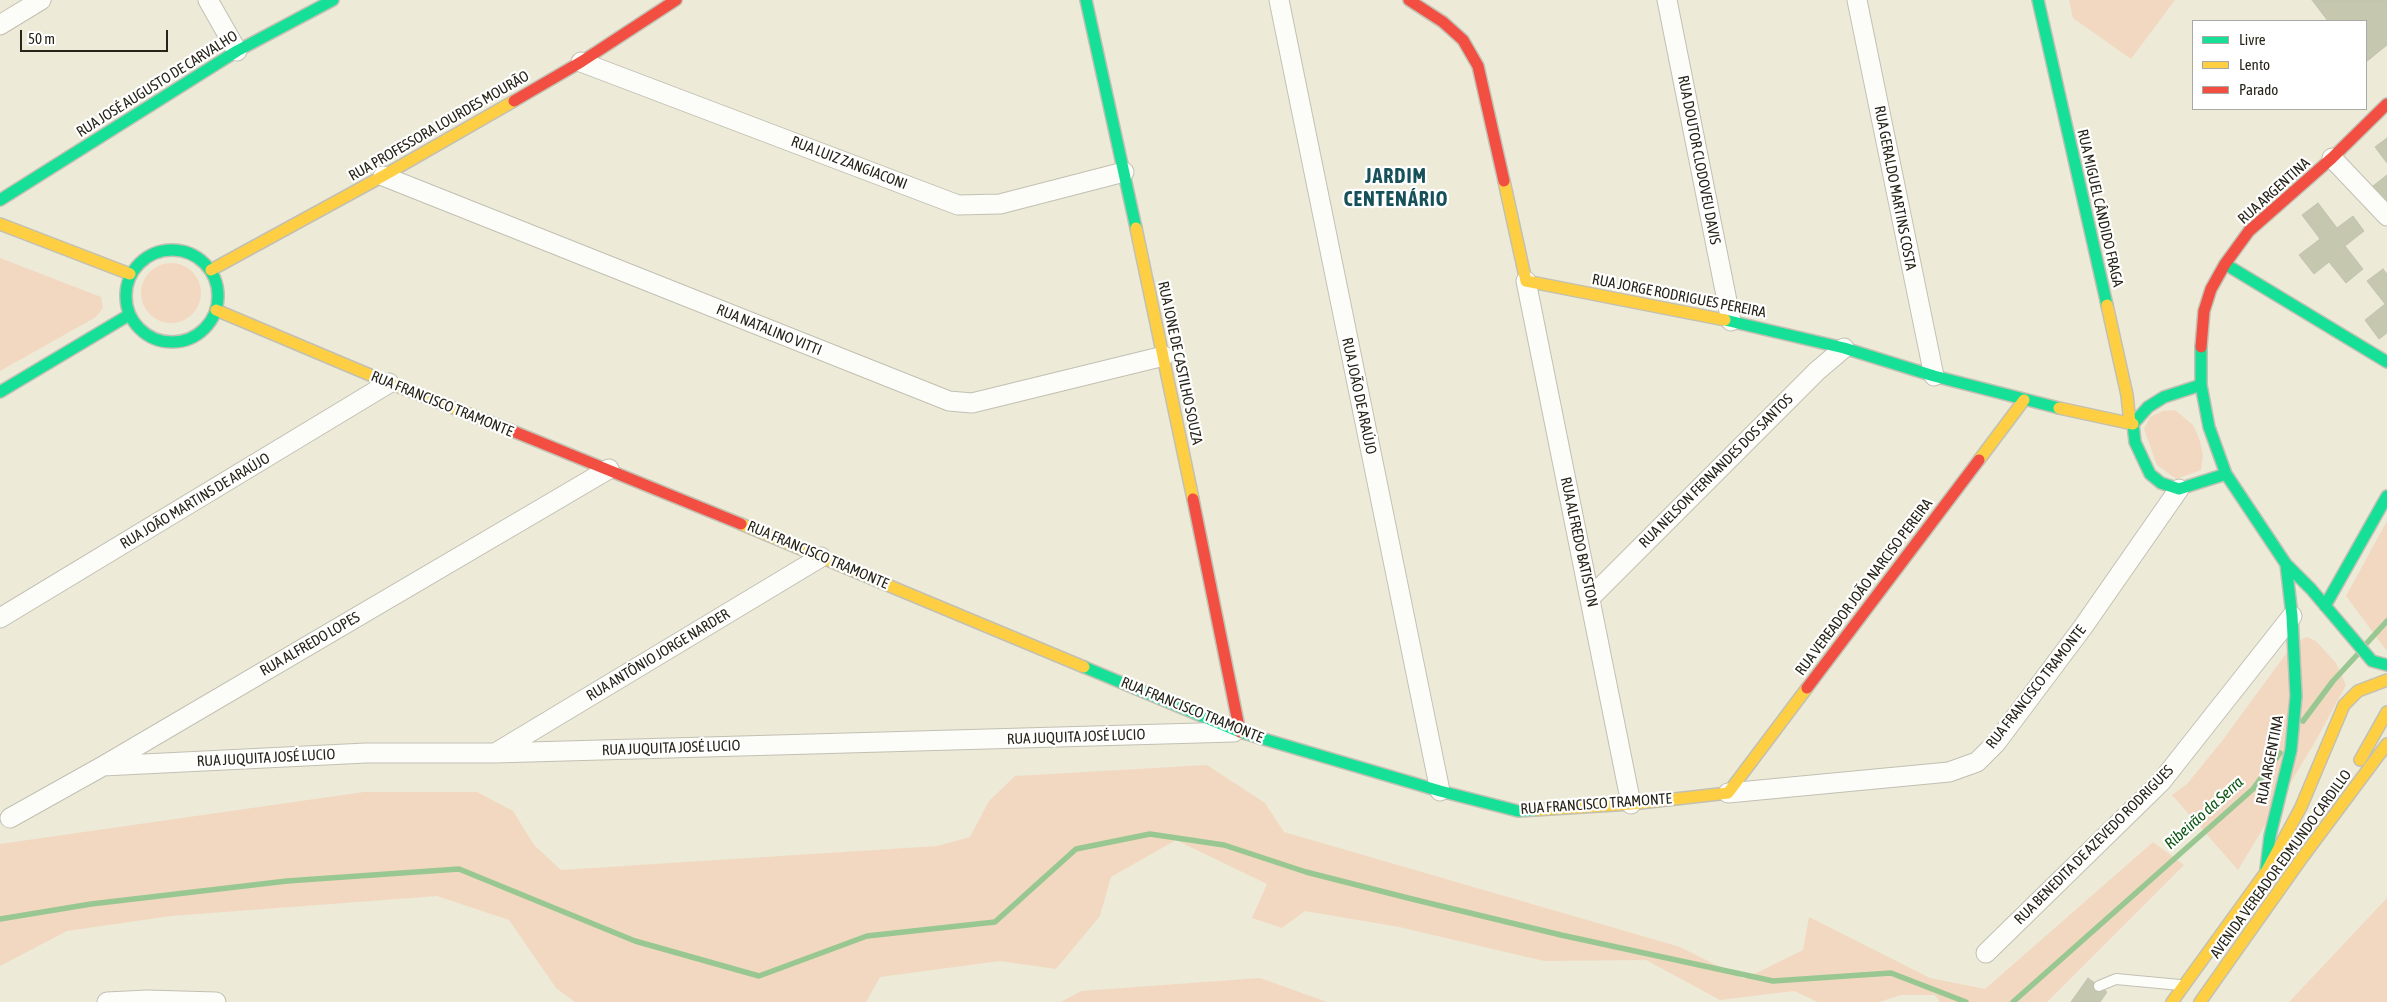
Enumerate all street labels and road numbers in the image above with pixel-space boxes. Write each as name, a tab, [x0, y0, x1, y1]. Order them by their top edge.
street label: RUA JOSÉ AUGUSTO DE CARVALHO	[73, 27, 241, 141]
street label: RUA PROFESSORA LOURDES MOURÃO	[346, 67, 532, 185]
street label: RUA DOUTOR CLODOVEU DAVIS	[1674, 74, 1724, 246]
street label: RUA GERALDO MARTINS COSTA	[1870, 104, 1920, 272]
street label: RUA MIGUEL CÂNDIDO FRAGA	[2073, 127, 2127, 289]
street label: RUA LUIZ ZANGIACONI	[788, 133, 910, 193]
street label: RUA ARGENTINA	[2234, 154, 2314, 228]
street label: RUA JORGE RODRIGUES PEREIRA	[1591, 270, 1767, 322]
street label: RUA IONE DE CASTILHO SOUZA	[1154, 280, 1206, 446]
street label: RUA NATALINO VITTI	[714, 301, 824, 359]
street label: RUA JOÃO DE ARAÚJO	[1338, 336, 1380, 456]
street label: RUA FRANCISCO TRAMONTE	[368, 367, 516, 441]
street label: RUA NELSON FERNANDES DOS SANTOS	[1635, 390, 1797, 552]
street label: RUA JOÃO MARTINS DE ARAÚJO	[117, 449, 273, 553]
street label: RUA ALFREDO BATISTON	[1556, 475, 1602, 609]
street label: RUA VEREADOR JOÃO NARCISO PEREIRA	[1792, 495, 1936, 679]
street label: RUA FRANCISCO TRAMONTE	[745, 517, 891, 593]
street label: RUA ANTÔNIO JORGE NARDER	[583, 605, 733, 705]
street label: RUA ALFREDO LOPES	[257, 608, 363, 680]
street label: RUA FRANCISCO TRAMONTE	[1982, 622, 2090, 752]
street label: RUA FRANCISCO TRAMONTE	[1118, 673, 1266, 747]
street label: RUA ARGENTINA	[2253, 714, 2287, 806]
street label: RUA JUQUITA JOSÉ LUCIO	[1006, 726, 1146, 748]
street label: RUA JUQUITA JOSÉ LUCIO	[601, 737, 741, 759]
street label: RUA JUQUITA JOSÉ LUCIO	[196, 745, 336, 771]
street label: RUA BENEDITA DE AZEVEDO RODRIGUES	[2011, 762, 2177, 928]
street label: AVENIDA VEREADOR EDMUNDO CARDILLO	[2207, 766, 2355, 962]
street label: RUA FRANCISCO TRAMONTE	[1520, 790, 1672, 818]

